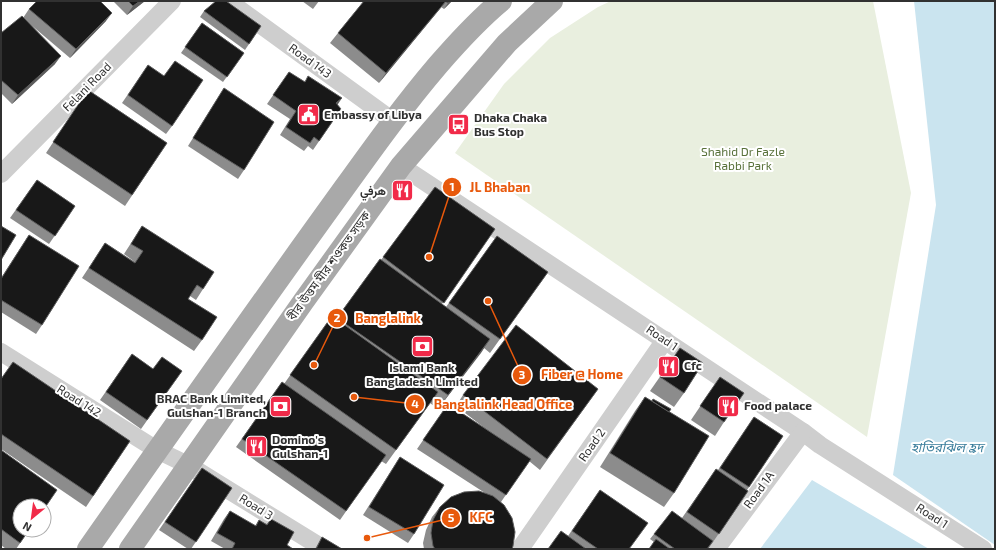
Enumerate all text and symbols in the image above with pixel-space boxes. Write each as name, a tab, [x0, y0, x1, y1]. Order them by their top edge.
street label: Road 143	[287, 40, 335, 80]
street label: Felani Road	[59, 59, 114, 114]
public building icon: Embassy of Libya	[295, 102, 321, 128]
place label: Embassy of Libya	[324, 107, 422, 122]
place label: Dhaka Chaka Bus Stop	[474, 110, 547, 138]
bus stop icon: Dhaka Chaka Bus Stop	[446, 112, 472, 138]
park label: Shahid Dr Fazle Rabbi Park	[701, 144, 785, 172]
callout: JL Bhaban	[442, 175, 539, 200]
restaurant icon: هرفي	[389, 178, 415, 204]
text: 1	[449, 179, 455, 193]
text: JL Bhaban	[470, 179, 531, 195]
place label: هرفي	[360, 183, 386, 201]
street label: বীর উত্তম মীর শওকত সড়ক	[283, 208, 373, 324]
callout: Banglalink	[327, 306, 429, 331]
text: 2	[334, 310, 341, 324]
text: Banglalink	[355, 310, 422, 326]
street label: Road 1	[644, 322, 681, 353]
bank icon: Islami Bank Bangladesh Limited	[409, 334, 435, 360]
restaurant icon: Cfc	[655, 353, 681, 379]
place label: Cfc	[684, 358, 702, 372]
place label: Islami Bank Bangladesh Limited	[366, 360, 478, 388]
callout: Fiber @ Home	[512, 362, 631, 387]
text: Fiber @ Home	[541, 366, 623, 382]
text: 3	[519, 367, 526, 381]
street label: Road 142	[55, 381, 104, 419]
place label: BRAC Bank Limited, Gulshan-1 Branch	[157, 391, 266, 419]
callout: Banglalink Head Office	[405, 392, 580, 417]
bank icon: BRAC Bank Limited, Gulshan-1 Branch	[268, 393, 294, 419]
restaurant icon: Food palace	[716, 393, 742, 419]
text: 4	[411, 396, 419, 410]
text: Banglalink Head Office	[434, 396, 572, 412]
place label: Food palace	[744, 398, 812, 412]
street label: Road 2	[575, 425, 608, 464]
place label: Domino's Gulshan-1	[272, 432, 328, 460]
restaurant icon: Domino's Gulshan-1	[244, 434, 270, 460]
water label: হাতিরঝিল হ্রদ	[911, 439, 986, 455]
street label: Road 1A	[740, 468, 777, 511]
street label: Road 3	[237, 490, 276, 522]
north arrow	[12, 498, 52, 538]
street label: Road 1	[914, 500, 951, 531]
callout: KFC	[441, 505, 500, 530]
text: KFC	[469, 509, 493, 525]
text: 5	[448, 510, 455, 524]
text: N	[20, 520, 34, 535]

